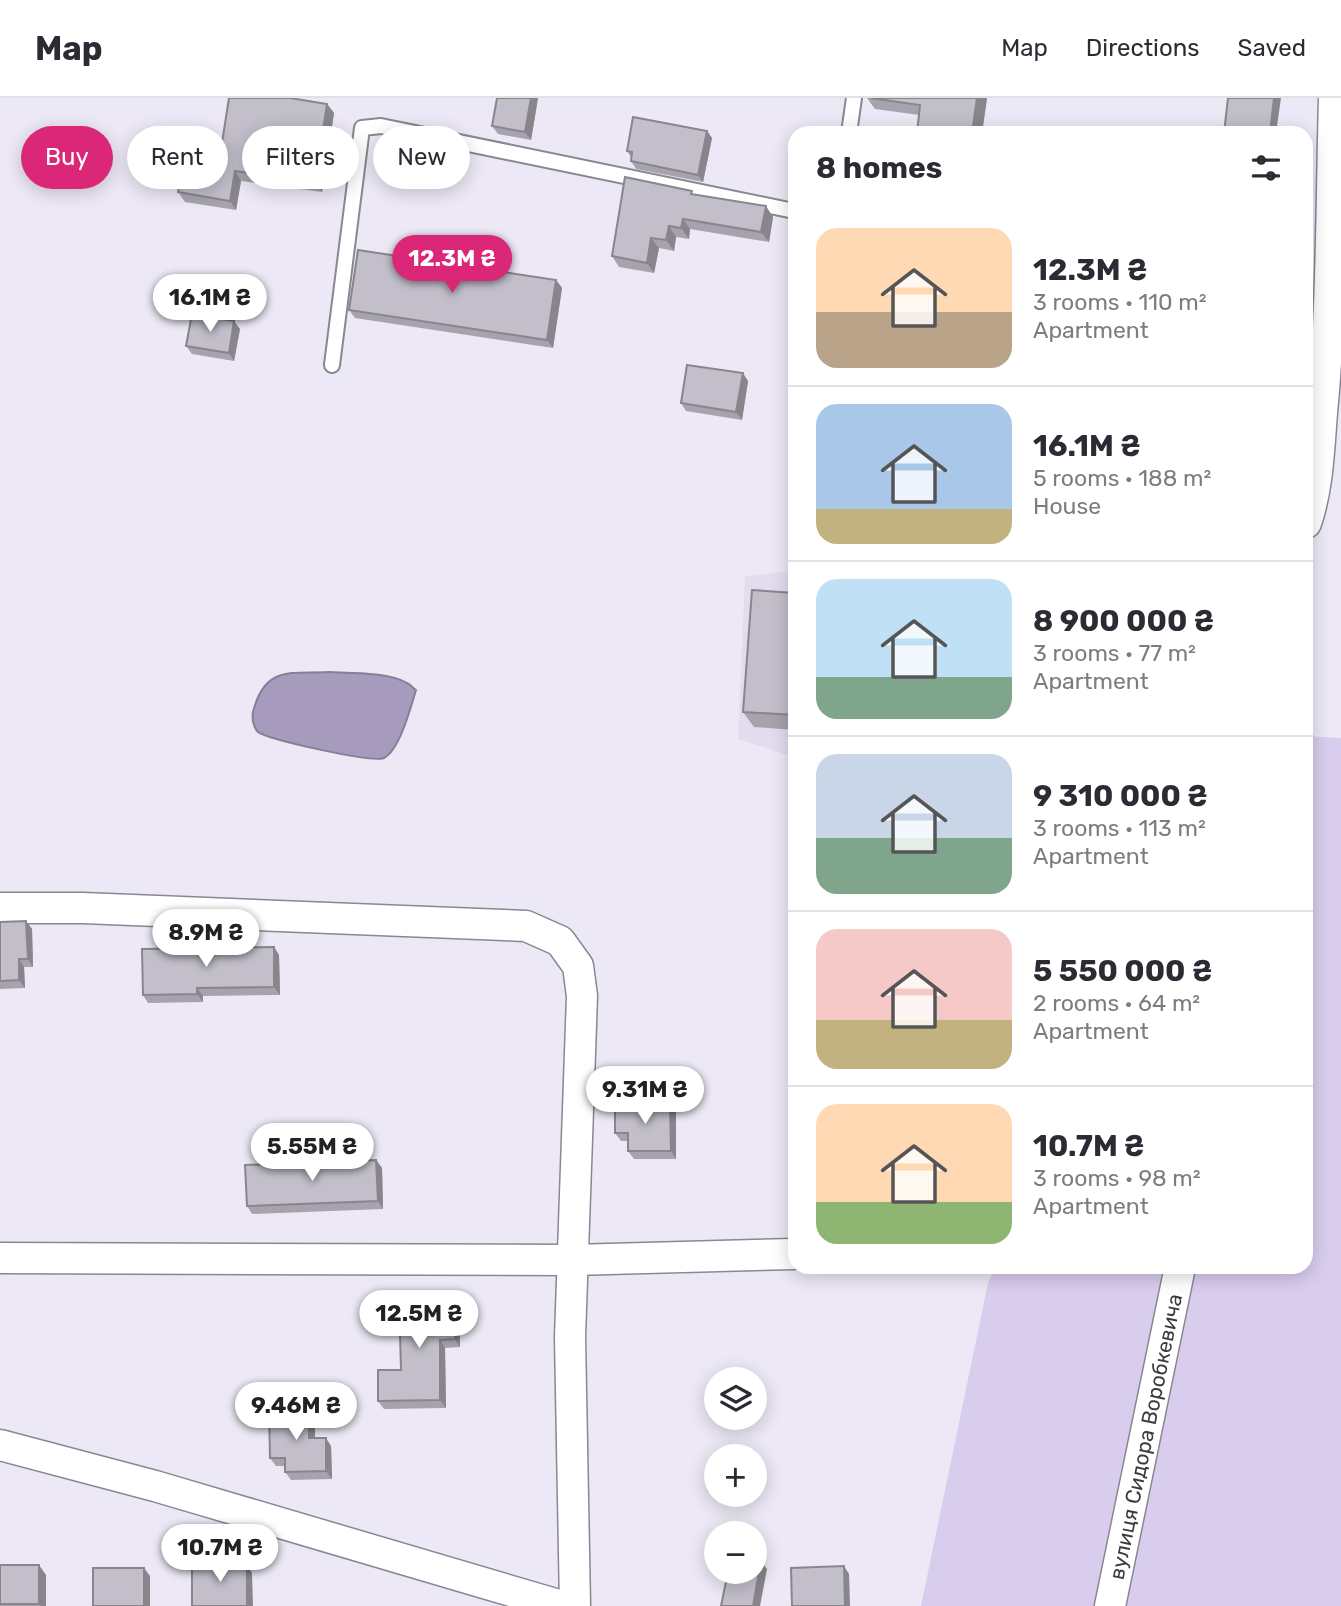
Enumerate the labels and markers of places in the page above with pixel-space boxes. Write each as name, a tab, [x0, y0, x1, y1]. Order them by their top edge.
pin: 12.3M ₴	[387, 236, 517, 295]
pin: 16.1M ₴	[145, 274, 275, 334]
pin: 8.9M ₴	[149, 910, 263, 969]
pin: 9.31M ₴	[580, 1066, 710, 1126]
pin: 5.55M ₴	[247, 1124, 377, 1183]
pin: 12.5M ₴	[354, 1290, 484, 1350]
pin: 9.46M ₴	[231, 1382, 361, 1442]
pin: 10.7M ₴	[155, 1524, 285, 1584]

